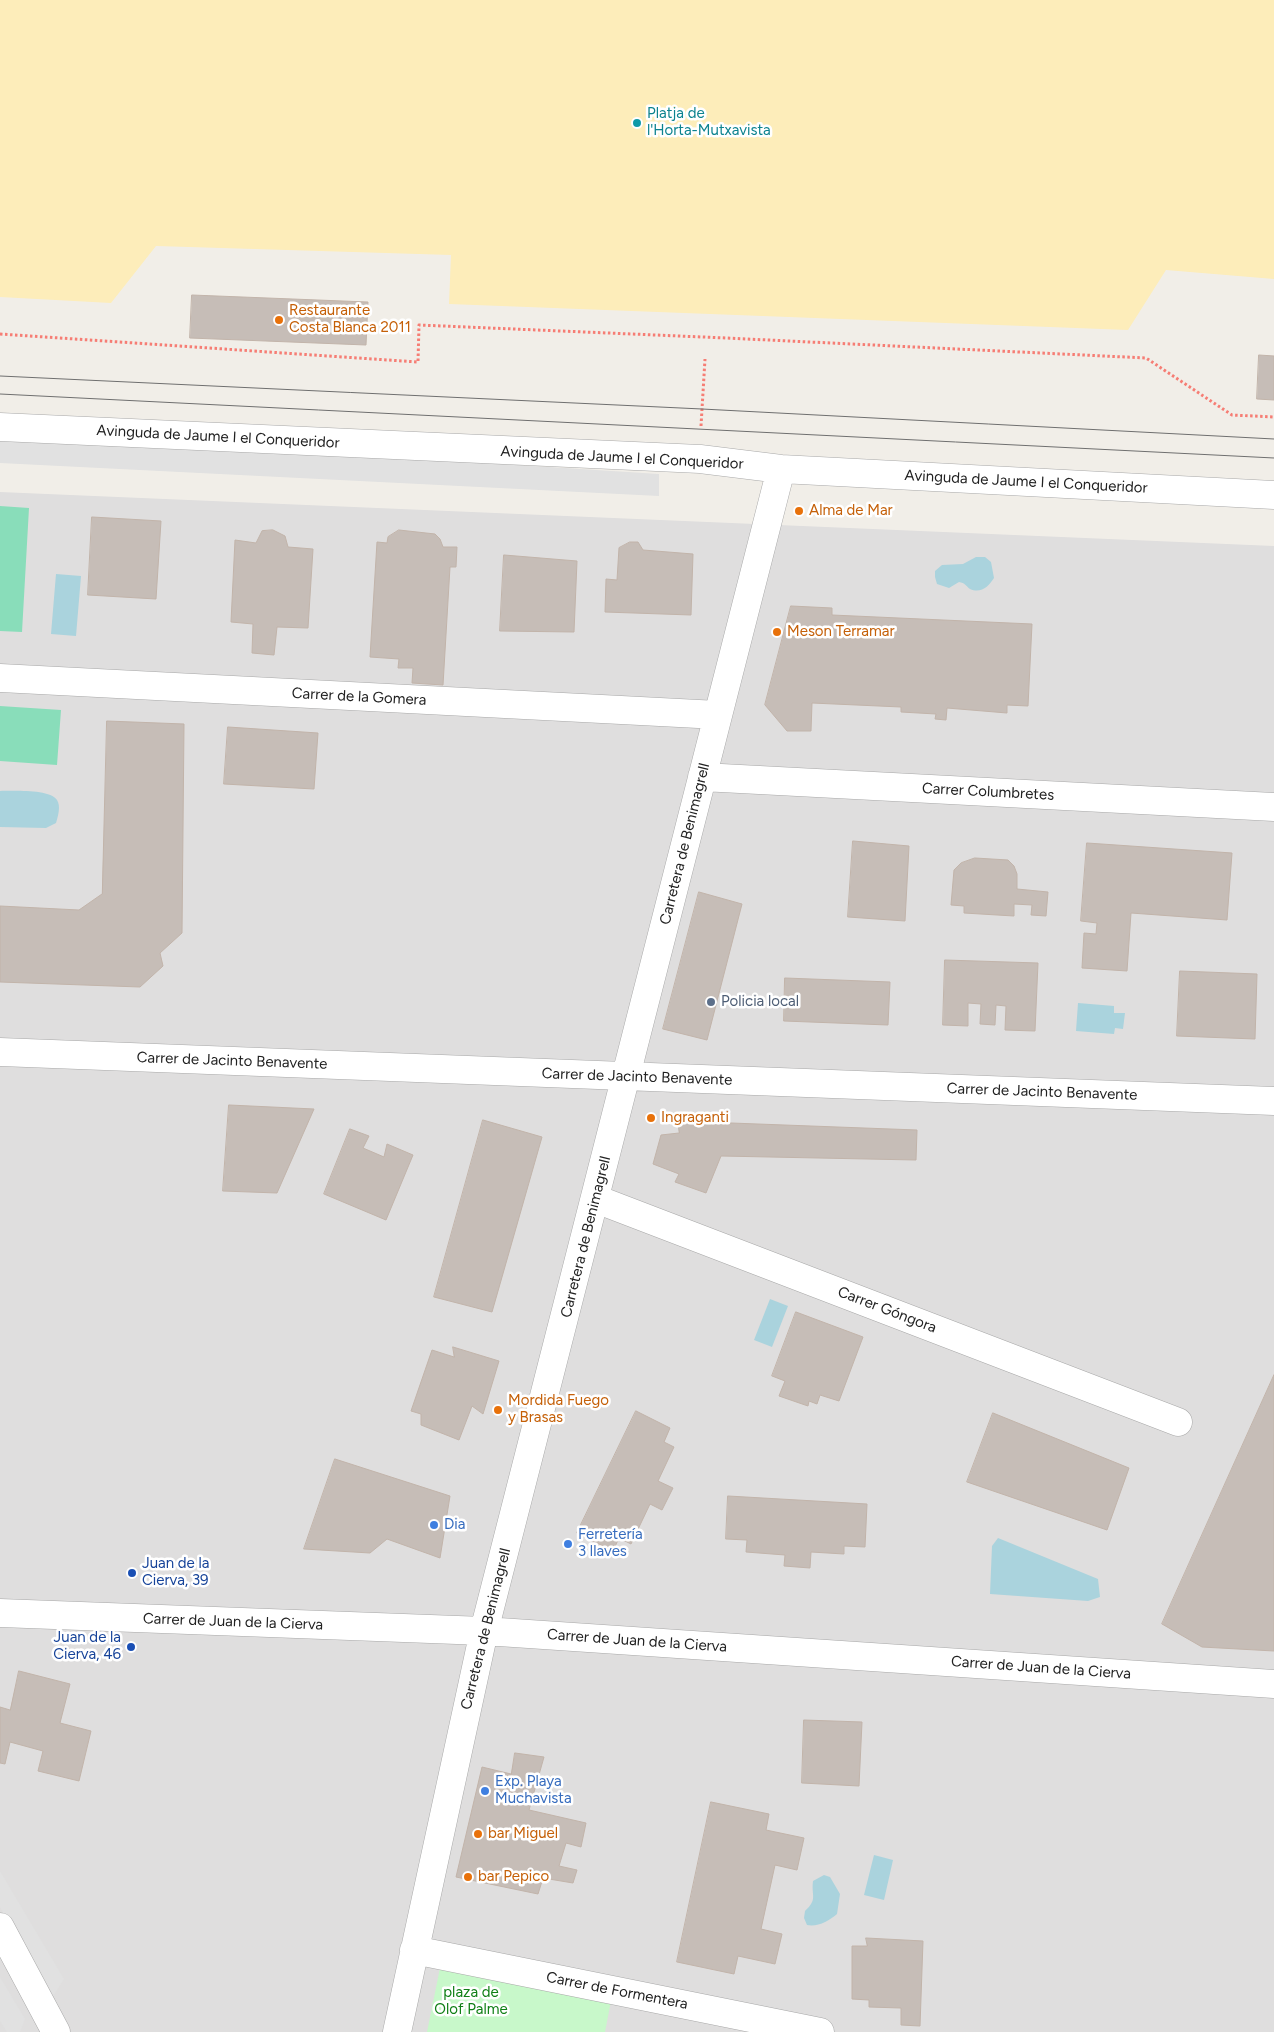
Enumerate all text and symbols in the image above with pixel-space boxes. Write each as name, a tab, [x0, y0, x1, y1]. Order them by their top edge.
place label: Platja de l'Horta-Mutxavista	[647, 105, 771, 140]
marker: Platja de l'Horta-Mutxavista	[631, 117, 643, 129]
place label: Restaurante Costa Blanca 2011	[289, 302, 411, 337]
marker: Restaurante Costa Blanca 2011	[273, 314, 285, 326]
street label: Avinguda de Jaume I el Conqueridor	[96, 422, 340, 452]
street label: Avinguda de Jaume I el Conqueridor	[500, 443, 744, 473]
street label: Avinguda de Jaume I el Conqueridor	[904, 467, 1148, 497]
place label: Alma de Mar	[809, 502, 893, 520]
marker: Alma de Mar	[793, 505, 805, 517]
place label: Meson Terramar	[787, 623, 894, 641]
marker: Meson Terramar	[771, 626, 783, 638]
street label: Carrer de la Gomera	[291, 684, 427, 710]
street label: Carretera de Benimagrell	[656, 761, 714, 927]
street label: Carrer Columbretes	[921, 780, 1055, 804]
place label: Policia local	[721, 993, 799, 1011]
marker: Policia local	[705, 996, 717, 1008]
street label: Carrer de Jacinto Benavente	[136, 1049, 328, 1073]
street label: Carrer de Jacinto Benavente	[541, 1065, 733, 1089]
street label: Carrer de Jacinto Benavente	[946, 1080, 1138, 1104]
place label: Ingraganti	[661, 1109, 729, 1127]
marker: Ingraganti	[645, 1112, 657, 1124]
street label: Carretera de Benimagrell	[557, 1154, 615, 1320]
street label: Carrer Góngora	[835, 1283, 939, 1337]
place label: Mordida Fuego y Brasas	[508, 1392, 609, 1427]
marker: Mordida Fuego y Brasas	[492, 1404, 504, 1416]
place label: Dia	[444, 1516, 465, 1534]
marker: Dia	[428, 1519, 440, 1531]
place label: Ferretería 3 llaves	[578, 1526, 643, 1561]
marker: Ferretería 3 llaves	[562, 1538, 574, 1550]
street label: Carretera de Benimagrell	[457, 1546, 515, 1712]
place label: Juan de la Cierva, 39	[142, 1555, 209, 1590]
marker: Juan de la Cierva, 39	[126, 1567, 138, 1579]
street label: Carrer de Juan de la Cierva	[143, 1610, 323, 1634]
street label: Carrer de Juan de la Cierva	[546, 1626, 728, 1656]
place label: Juan de la Cierva, 46	[53, 1629, 121, 1664]
marker: Juan de la Cierva, 46	[125, 1641, 137, 1653]
street label: Carrer de Juan de la Cierva	[950, 1653, 1132, 1683]
place label: Exp. Playa Muchavista	[495, 1773, 572, 1808]
marker: Exp. Playa Muchavista	[479, 1785, 491, 1797]
place label: bar Miguel	[488, 1825, 558, 1843]
marker: bar Miguel	[472, 1828, 484, 1840]
place label: bar Pepico	[478, 1868, 549, 1886]
marker: bar Pepico	[462, 1871, 474, 1883]
street label: Carrer de Formentera	[545, 1968, 689, 2014]
park label: plaza de Olof Palme	[434, 1984, 508, 2019]

